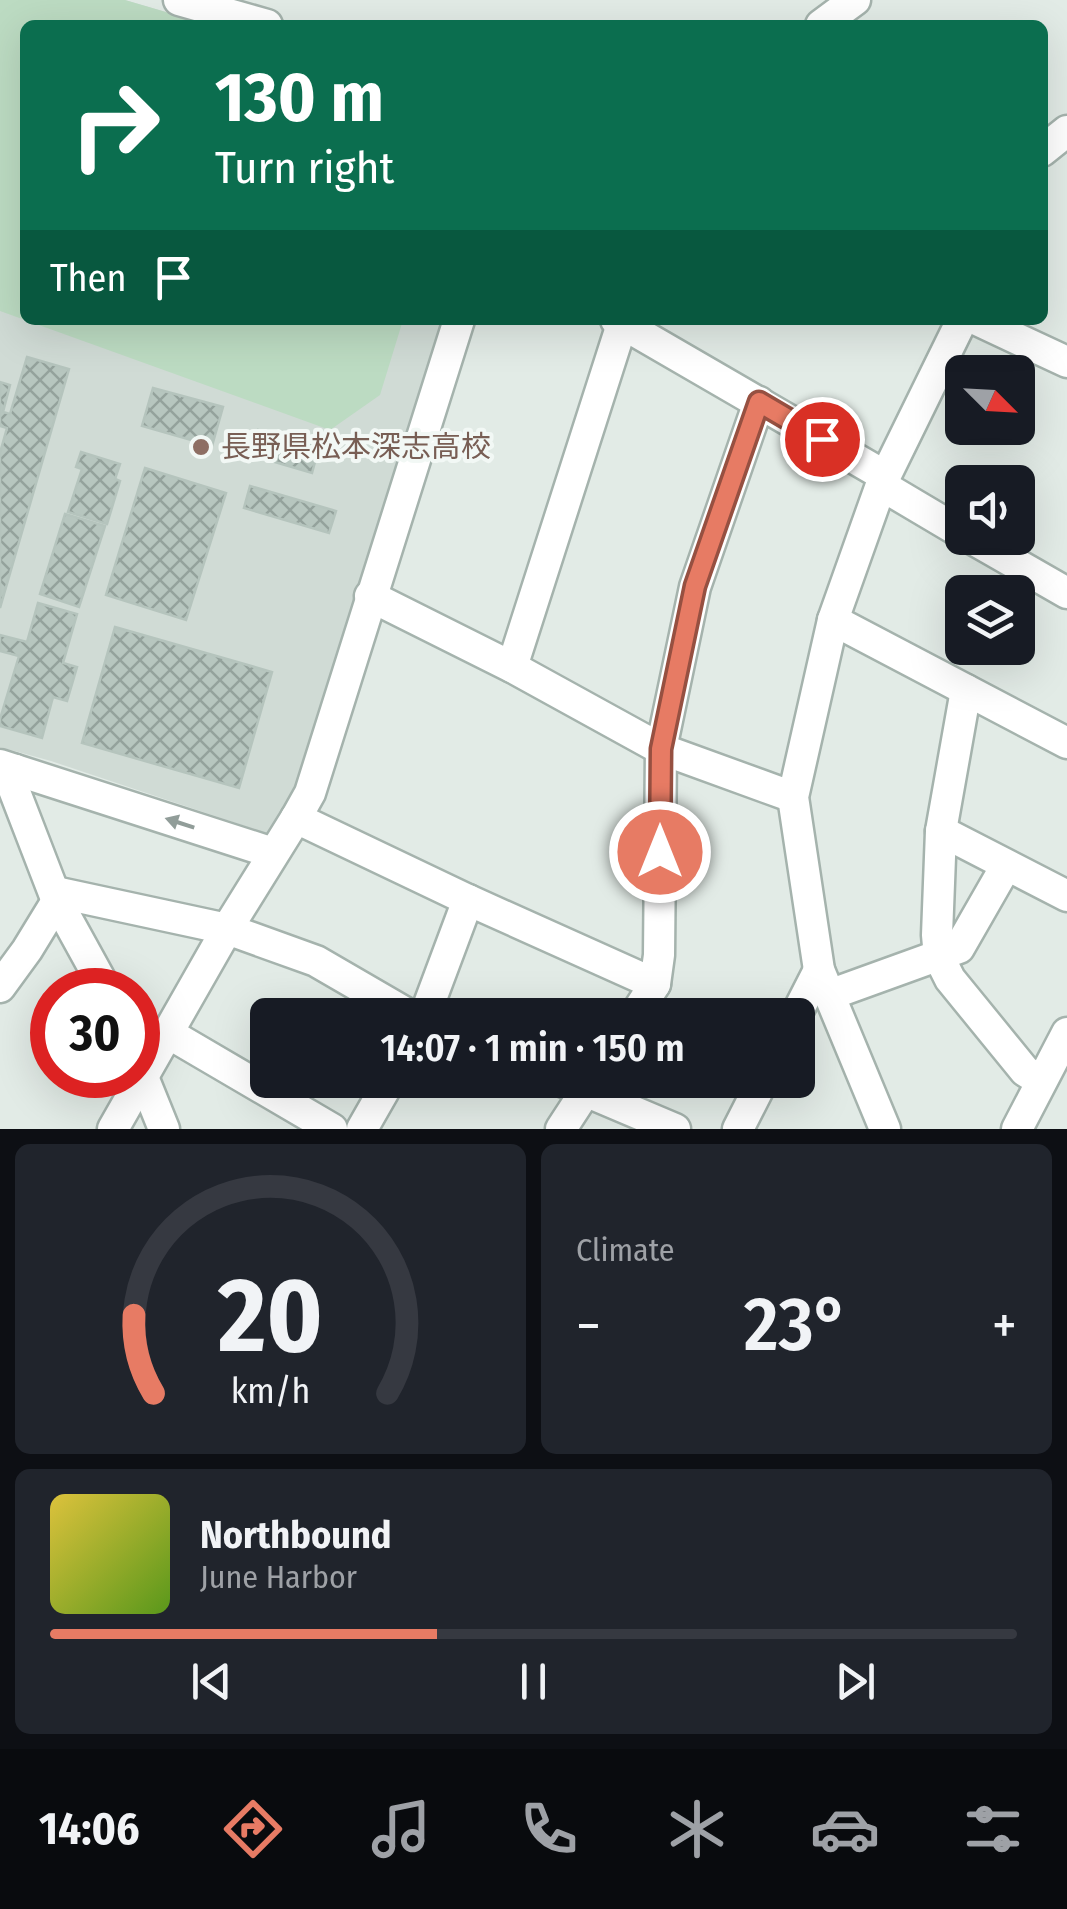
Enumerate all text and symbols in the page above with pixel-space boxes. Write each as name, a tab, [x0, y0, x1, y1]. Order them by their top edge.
text: 130 m	[215, 56, 384, 140]
icon: right	[50, 60, 180, 190]
text: Turn right	[215, 141, 394, 195]
icon: arrive	[146, 250, 201, 305]
text: Then	[50, 255, 126, 301]
north arrow	[945, 355, 1035, 445]
map controls	[945, 355, 1035, 665]
pin	[780, 397, 865, 482]
icon: arrive	[795, 412, 850, 467]
place label: 長野県松本深志高校	[221, 429, 491, 465]
marker: 長野県松本深志高校	[190, 436, 212, 458]
button: sound	[945, 465, 1035, 555]
button: layers	[945, 575, 1035, 665]
position arrow	[608, 800, 712, 904]
one-way arrow	[165, 815, 195, 830]
speed limit sign: 30	[30, 968, 160, 1098]
text: 14:07 · 1 min · 150 m	[380, 1025, 685, 1071]
text: Climate	[576, 1231, 675, 1269]
text: 20	[217, 1254, 323, 1379]
text: 23°	[744, 1280, 849, 1370]
text: −	[576, 1293, 601, 1359]
text: +	[992, 1293, 1017, 1359]
text: km/h	[231, 1370, 310, 1412]
text: Northbound	[200, 1512, 392, 1558]
text: June Harbor	[200, 1558, 357, 1596]
icon: previous	[184, 1654, 239, 1709]
icon: pause	[506, 1654, 561, 1709]
icon: next	[828, 1654, 883, 1709]
icon: directions	[218, 1794, 288, 1864]
icon: music	[366, 1794, 436, 1864]
icon: phone	[514, 1794, 584, 1864]
icon: climate	[662, 1794, 732, 1864]
icon: car	[810, 1794, 880, 1864]
icon: filters	[958, 1794, 1028, 1864]
text: 14:06	[39, 1802, 140, 1856]

